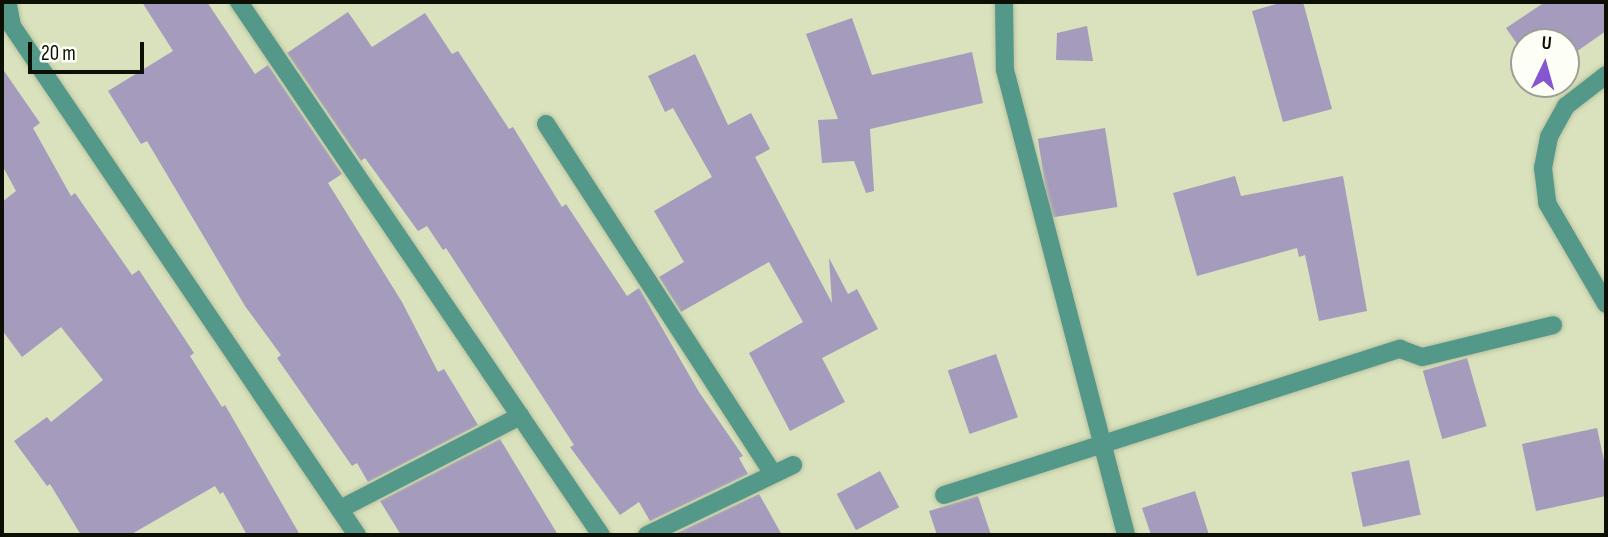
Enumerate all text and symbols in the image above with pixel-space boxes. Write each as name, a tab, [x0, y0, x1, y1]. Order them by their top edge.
scale bar	[32, 28, 147, 72]
north arrow	[1510, 28, 1580, 98]
text: U	[1541, 32, 1553, 55]
text: 20 m	[41, 41, 76, 66]

